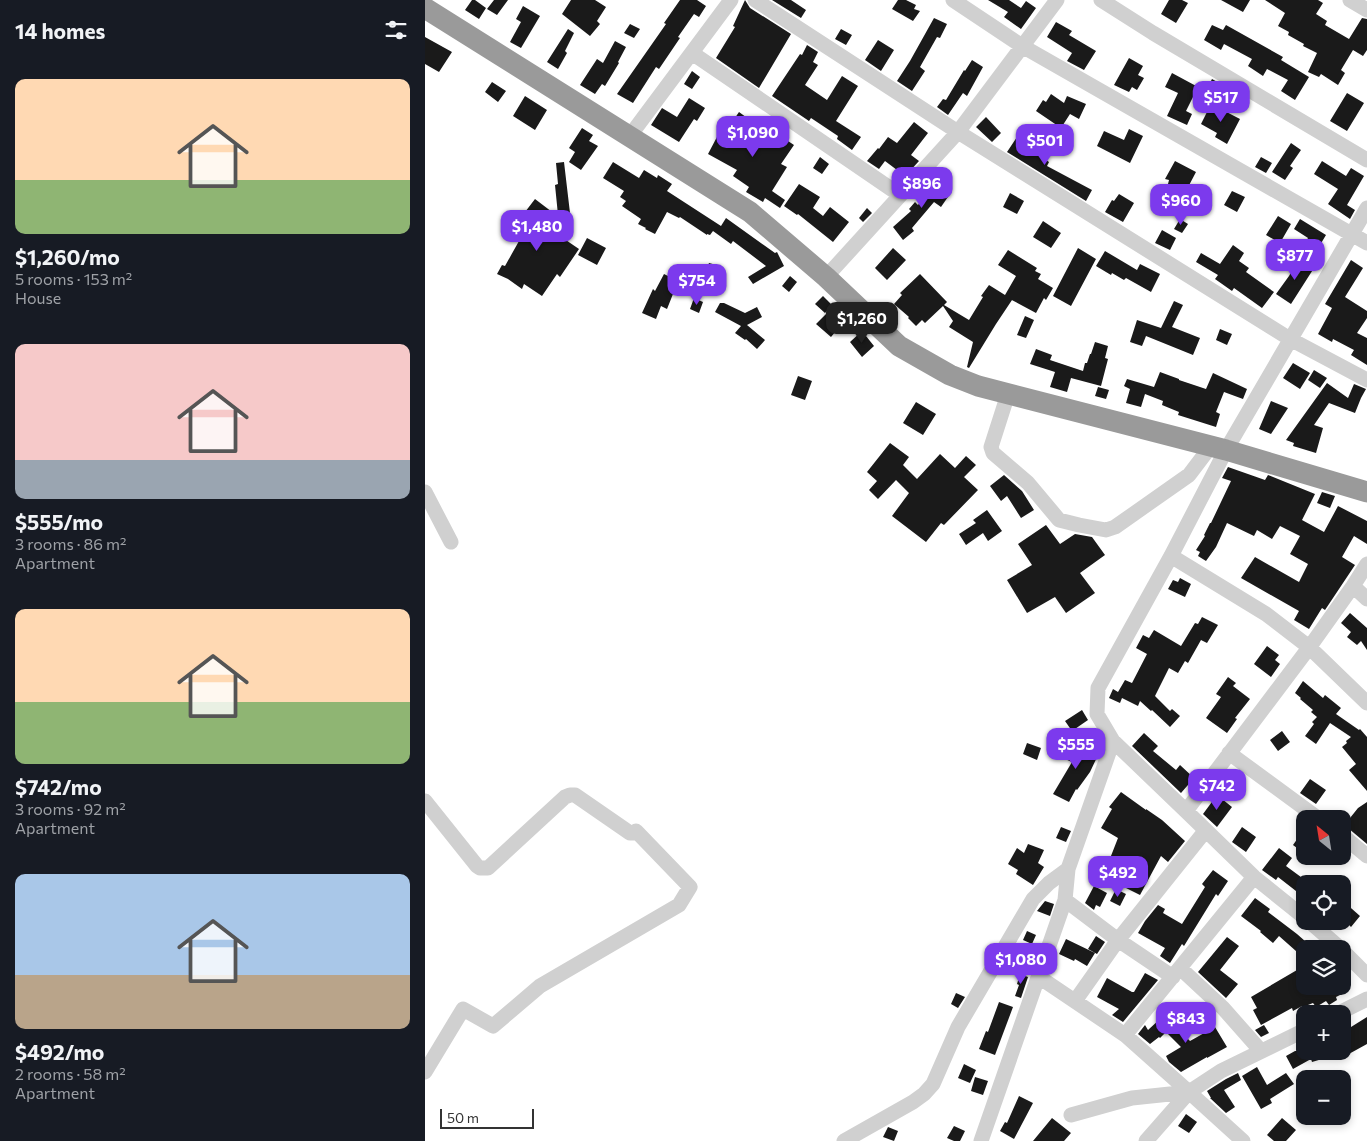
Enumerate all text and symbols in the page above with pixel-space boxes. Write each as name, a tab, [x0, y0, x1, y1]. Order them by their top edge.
icon: filters	[382, 16, 410, 44]
text: 14 homes	[15, 18, 105, 43]
pin: $517	[1191, 80, 1251, 123]
text: $517	[1204, 87, 1238, 106]
icon: home	[168, 111, 258, 201]
pin: $1,090	[712, 116, 794, 158]
text: $1,090	[727, 122, 779, 141]
pin: $501	[1015, 124, 1075, 166]
text: $501	[1027, 130, 1063, 149]
pin: $896	[892, 166, 952, 209]
text: $896	[903, 173, 941, 192]
pin: $960	[1151, 184, 1211, 226]
text: $960	[1161, 190, 1201, 209]
pin: $1,480	[496, 210, 578, 252]
text: $1,480	[512, 216, 562, 235]
pin: $877	[1265, 238, 1325, 281]
text: $1,260/mo	[15, 244, 120, 269]
text: $877	[1277, 245, 1313, 264]
pin: $754	[667, 264, 727, 306]
text: 5 rooms · 153 m²	[15, 269, 132, 288]
text: $754	[678, 270, 716, 289]
text: House	[15, 288, 61, 307]
pin: $1,260	[821, 302, 903, 344]
text: $1,260	[837, 308, 887, 327]
icon: home	[168, 376, 258, 466]
text: $555/mo	[15, 509, 103, 534]
text: 3 rooms · 86 m²	[15, 534, 126, 553]
text: Apartment	[15, 553, 95, 572]
icon: home	[168, 641, 258, 731]
pin: $555	[1046, 728, 1106, 770]
text: $555	[1057, 734, 1095, 753]
pin: $742	[1187, 768, 1247, 811]
text: $742/mo	[15, 774, 102, 799]
text: $742	[1199, 775, 1235, 794]
text: 3 rooms · 92 m²	[15, 799, 126, 818]
north arrow	[1296, 810, 1351, 865]
map controls	[1296, 810, 1351, 1125]
text: Apartment	[15, 818, 95, 837]
pin: $492	[1088, 856, 1148, 898]
text: $492	[1099, 862, 1137, 881]
button: locate	[1296, 875, 1351, 930]
icon: home	[168, 906, 258, 996]
button: layers	[1296, 940, 1351, 995]
pin: $1,080	[980, 942, 1062, 985]
text: $1,080	[995, 949, 1047, 968]
pin: $843	[1156, 1002, 1216, 1044]
button: +	[1296, 1005, 1351, 1060]
text: $843	[1167, 1008, 1205, 1027]
text: $492/mo	[15, 1039, 104, 1064]
text: 2 rooms · 58 m²	[15, 1064, 126, 1083]
button: −	[1296, 1070, 1351, 1125]
text: Apartment	[15, 1083, 95, 1102]
scale bar	[440, 1106, 534, 1129]
text: 50 m	[447, 1109, 479, 1126]

